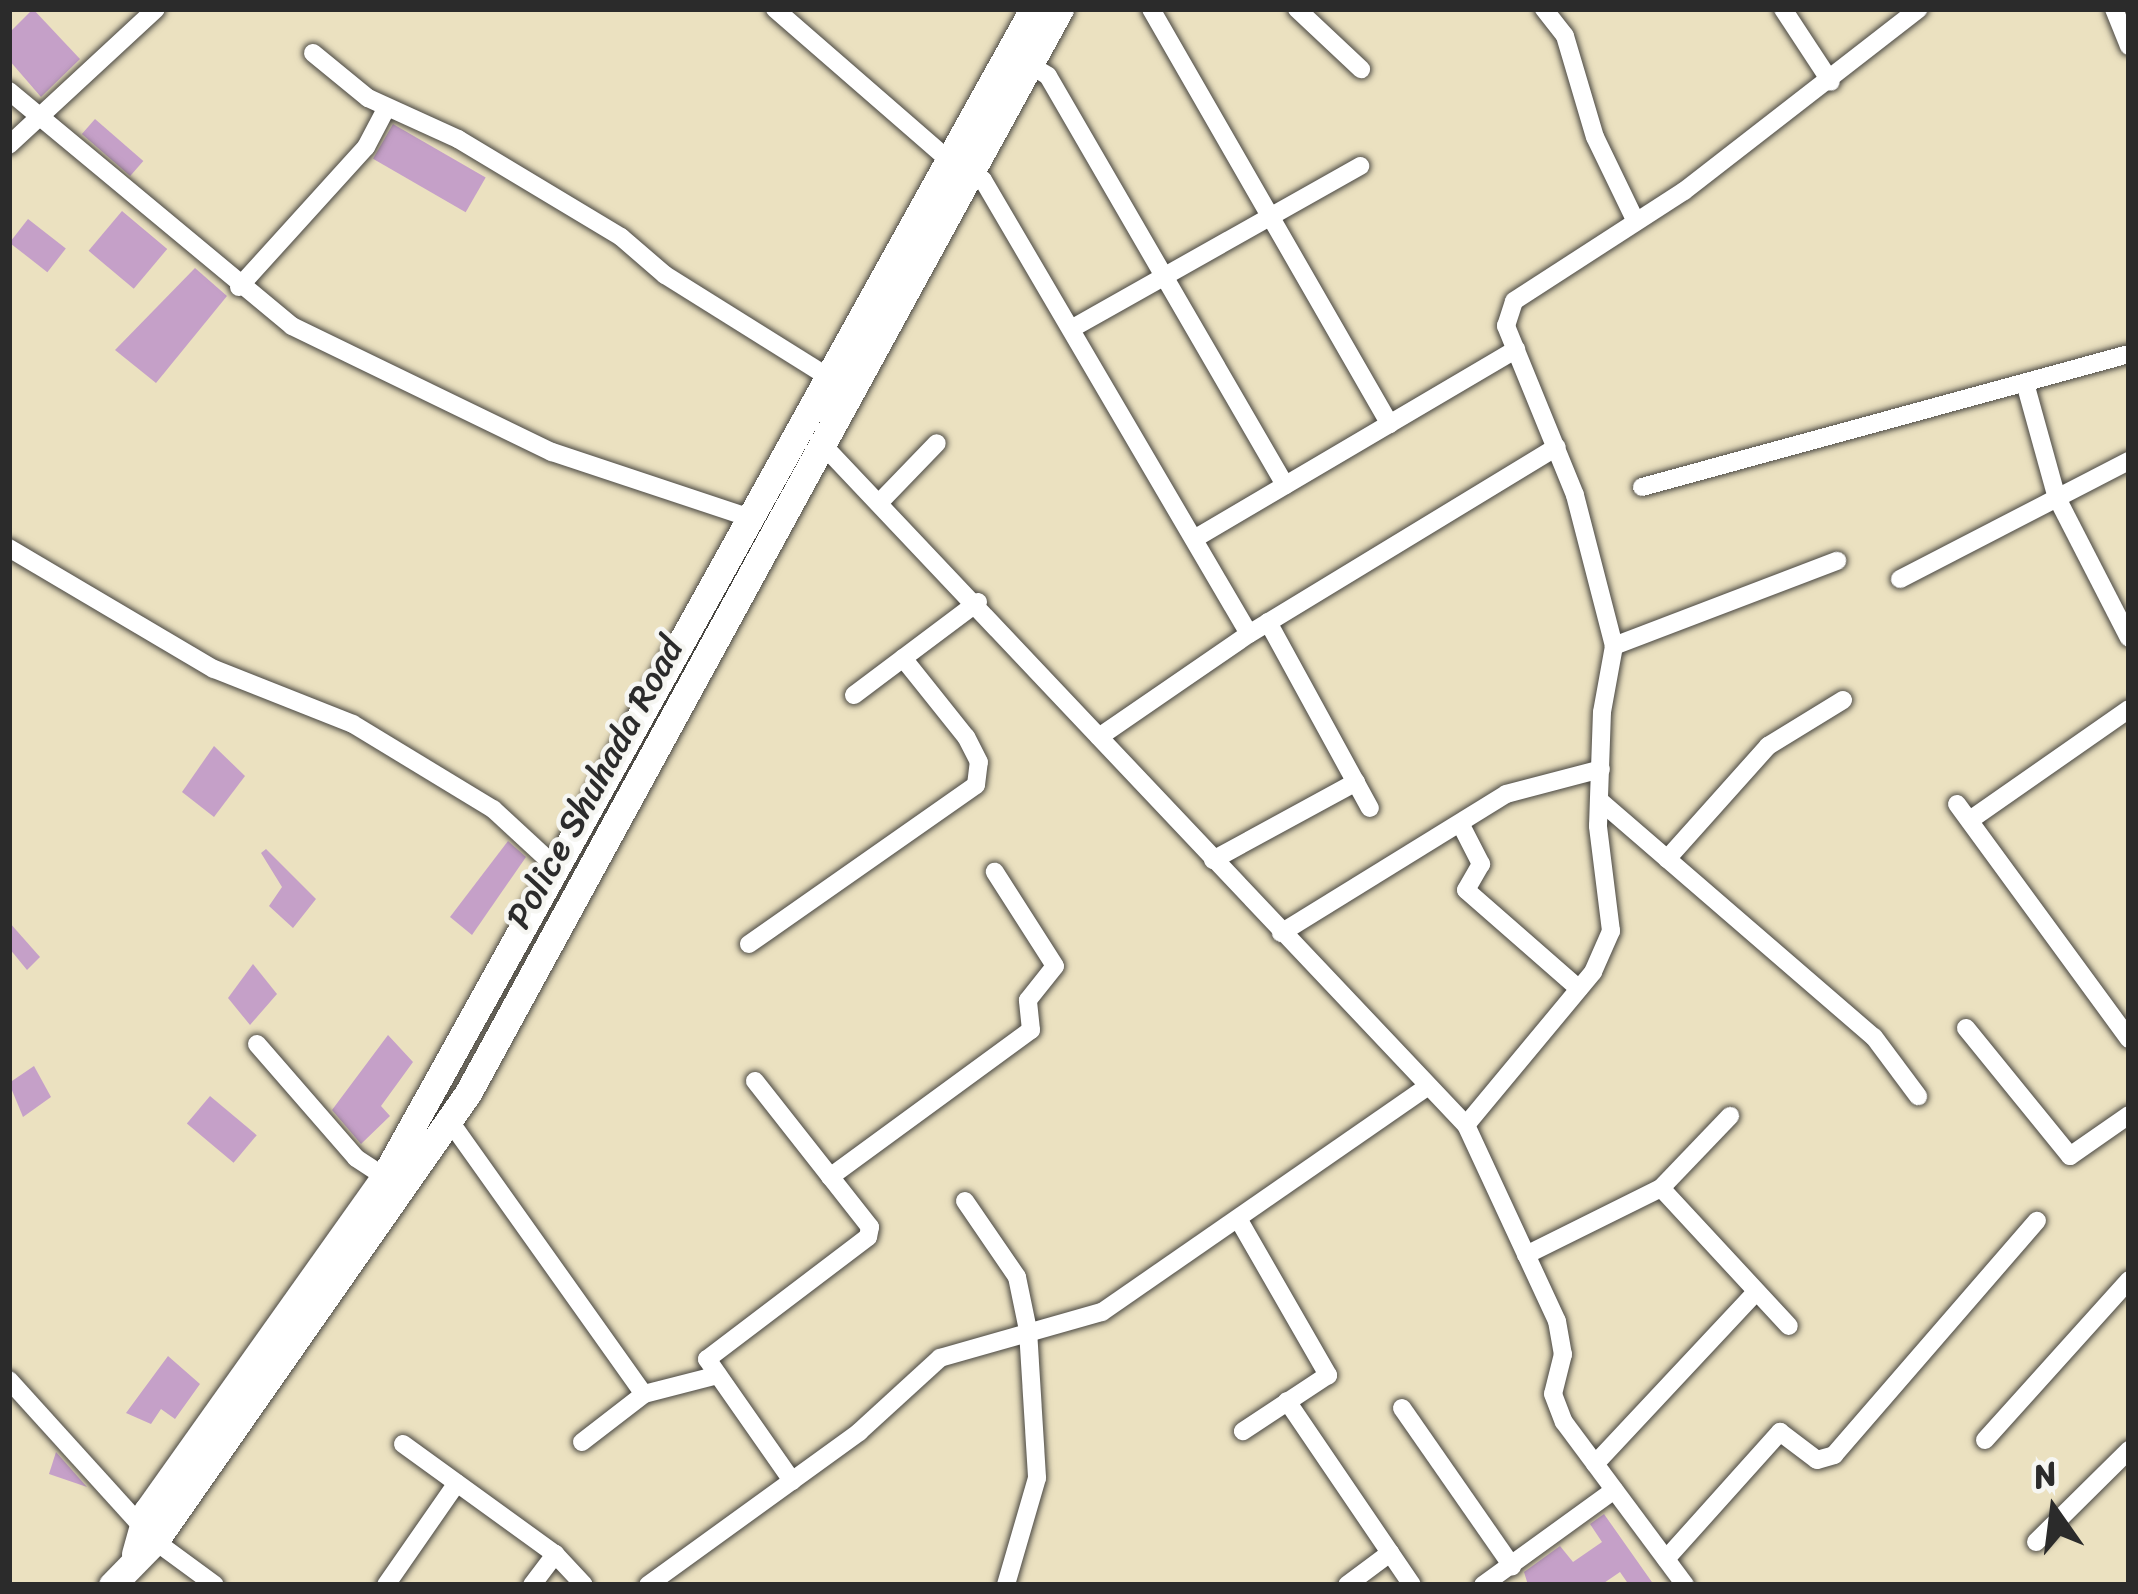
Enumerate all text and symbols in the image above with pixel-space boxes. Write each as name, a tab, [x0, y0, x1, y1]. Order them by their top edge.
street label: Police Shuhada Road	[497, 630, 693, 936]
text: N	[2027, 1444, 2063, 1506]
north arrow	[1994, 1450, 2114, 1570]

